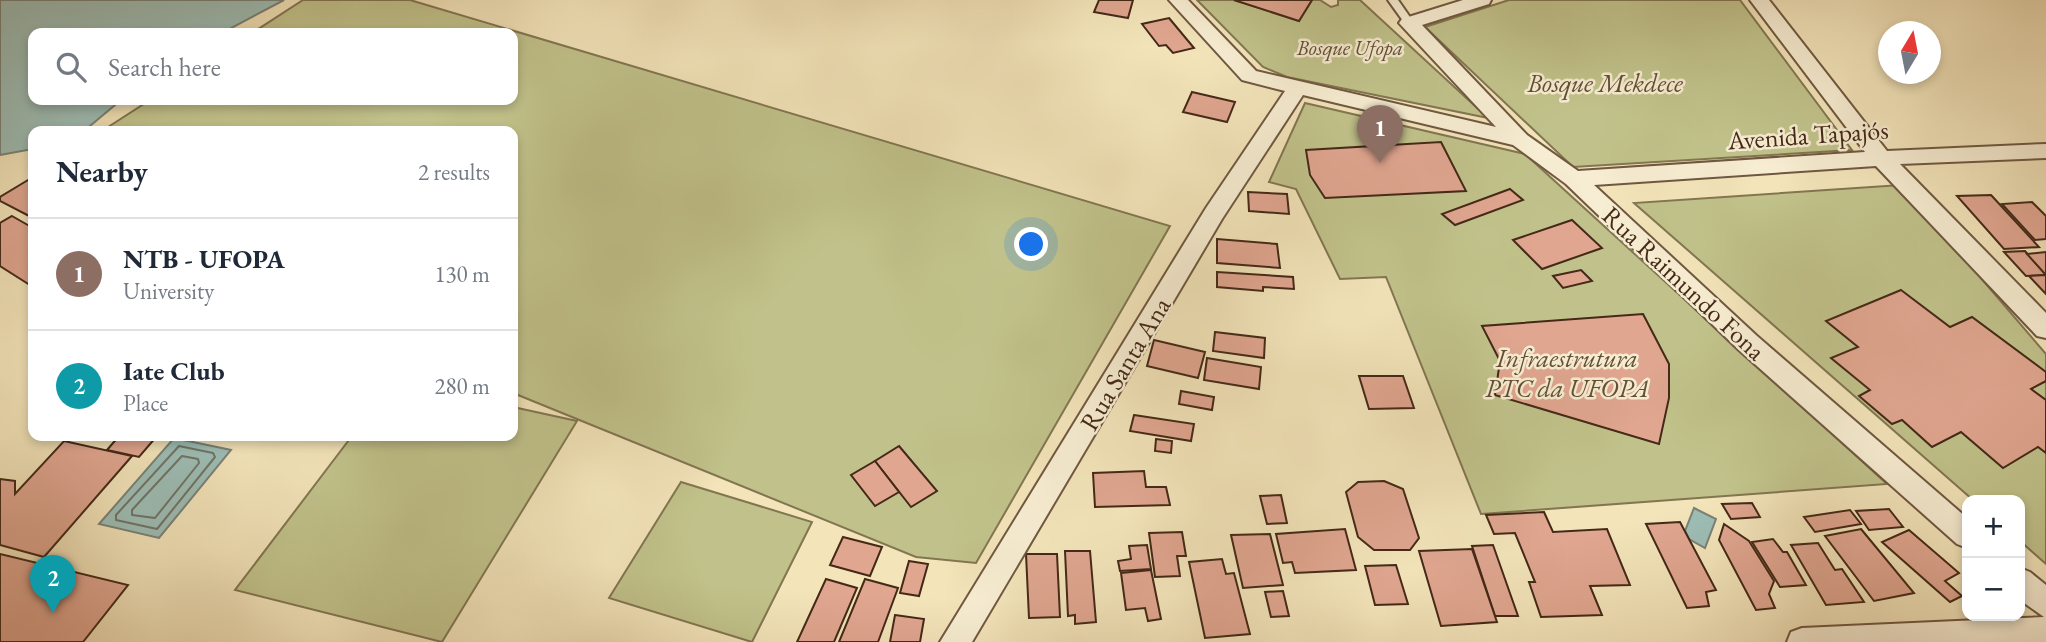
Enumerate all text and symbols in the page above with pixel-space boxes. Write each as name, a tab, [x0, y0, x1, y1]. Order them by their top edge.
north arrow	[1878, 21, 1941, 84]
search box	[28, 28, 518, 105]
park label: Bosque Ufopa	[1296, 34, 1403, 62]
icon: search	[52, 48, 90, 86]
text: Search here	[108, 50, 221, 84]
park label: Bosque Mekdece	[1526, 66, 1684, 101]
pin: 1	[1357, 105, 1403, 163]
street label: Avenida Tapajós	[1725, 112, 1890, 158]
text: Nearby	[56, 152, 148, 191]
text: 2 results	[418, 157, 490, 187]
street label: Rua Raimundo Fona	[1595, 198, 1773, 368]
your location	[1014, 227, 1048, 261]
text: NTB - UFOPA	[123, 242, 285, 276]
text: 1	[73, 259, 85, 289]
text: 130 m	[434, 259, 490, 289]
text: University	[123, 276, 214, 306]
street label: Rua Santa Ana	[1072, 290, 1178, 437]
park label: Infraestrutura PTC da UFOPA	[1485, 341, 1649, 405]
text: Iate Club	[123, 354, 225, 388]
text: 2	[73, 371, 85, 401]
text: 280 m	[434, 371, 490, 401]
text: Place	[123, 388, 168, 418]
map controls	[1962, 495, 2025, 621]
button: +	[1962, 495, 2025, 558]
pin: 2	[30, 555, 76, 613]
button: −	[1962, 558, 2025, 621]

